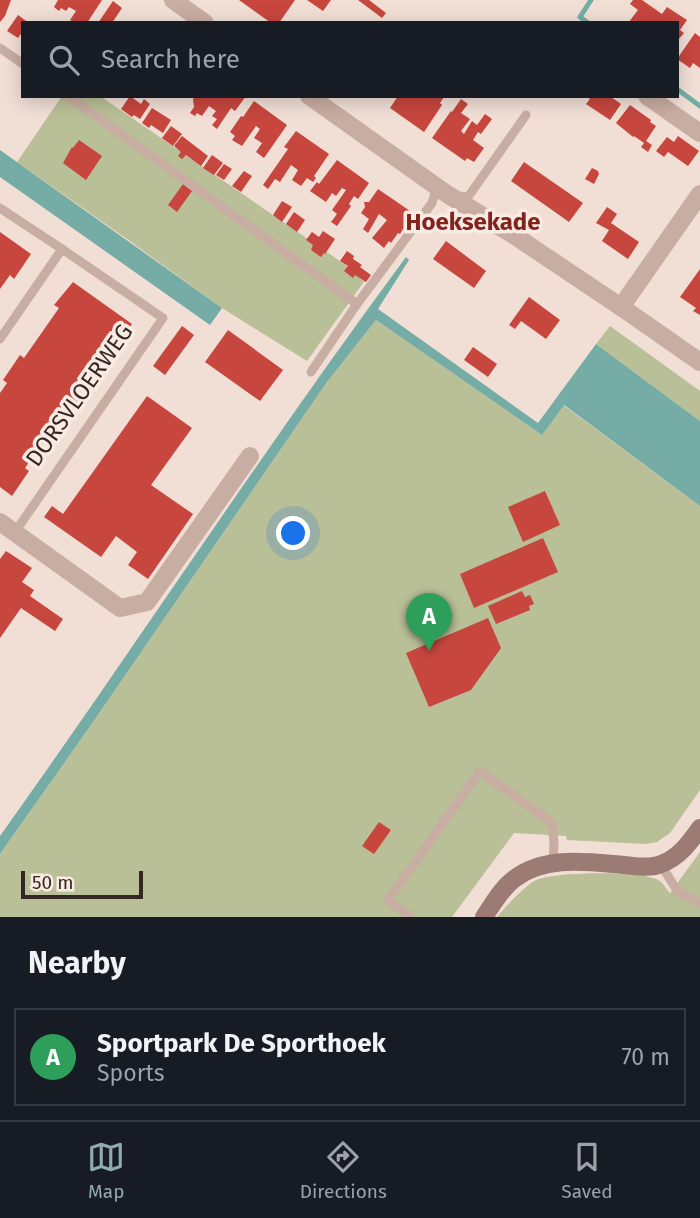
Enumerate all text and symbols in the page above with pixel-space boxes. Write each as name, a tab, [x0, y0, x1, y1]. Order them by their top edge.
search box	[21, 21, 679, 98]
icon: search	[45, 41, 83, 79]
text: Search here	[101, 44, 240, 75]
district label: Hoeksekade	[406, 208, 540, 236]
street label: DORSVLOERWEG	[20, 318, 138, 472]
your location	[276, 516, 310, 550]
pin: A	[406, 593, 452, 651]
scale bar	[21, 868, 144, 900]
text: 50 m	[32, 871, 73, 894]
text: Nearby	[28, 945, 126, 981]
text: Sportpark De Sporthoek	[97, 1028, 386, 1059]
text: A	[46, 1043, 60, 1071]
text: 70 m	[621, 1043, 670, 1071]
text: Sports	[97, 1059, 165, 1087]
tab: Map	[87, 1138, 125, 1203]
tab: Directions	[300, 1138, 387, 1203]
tab: Saved	[561, 1138, 613, 1203]

